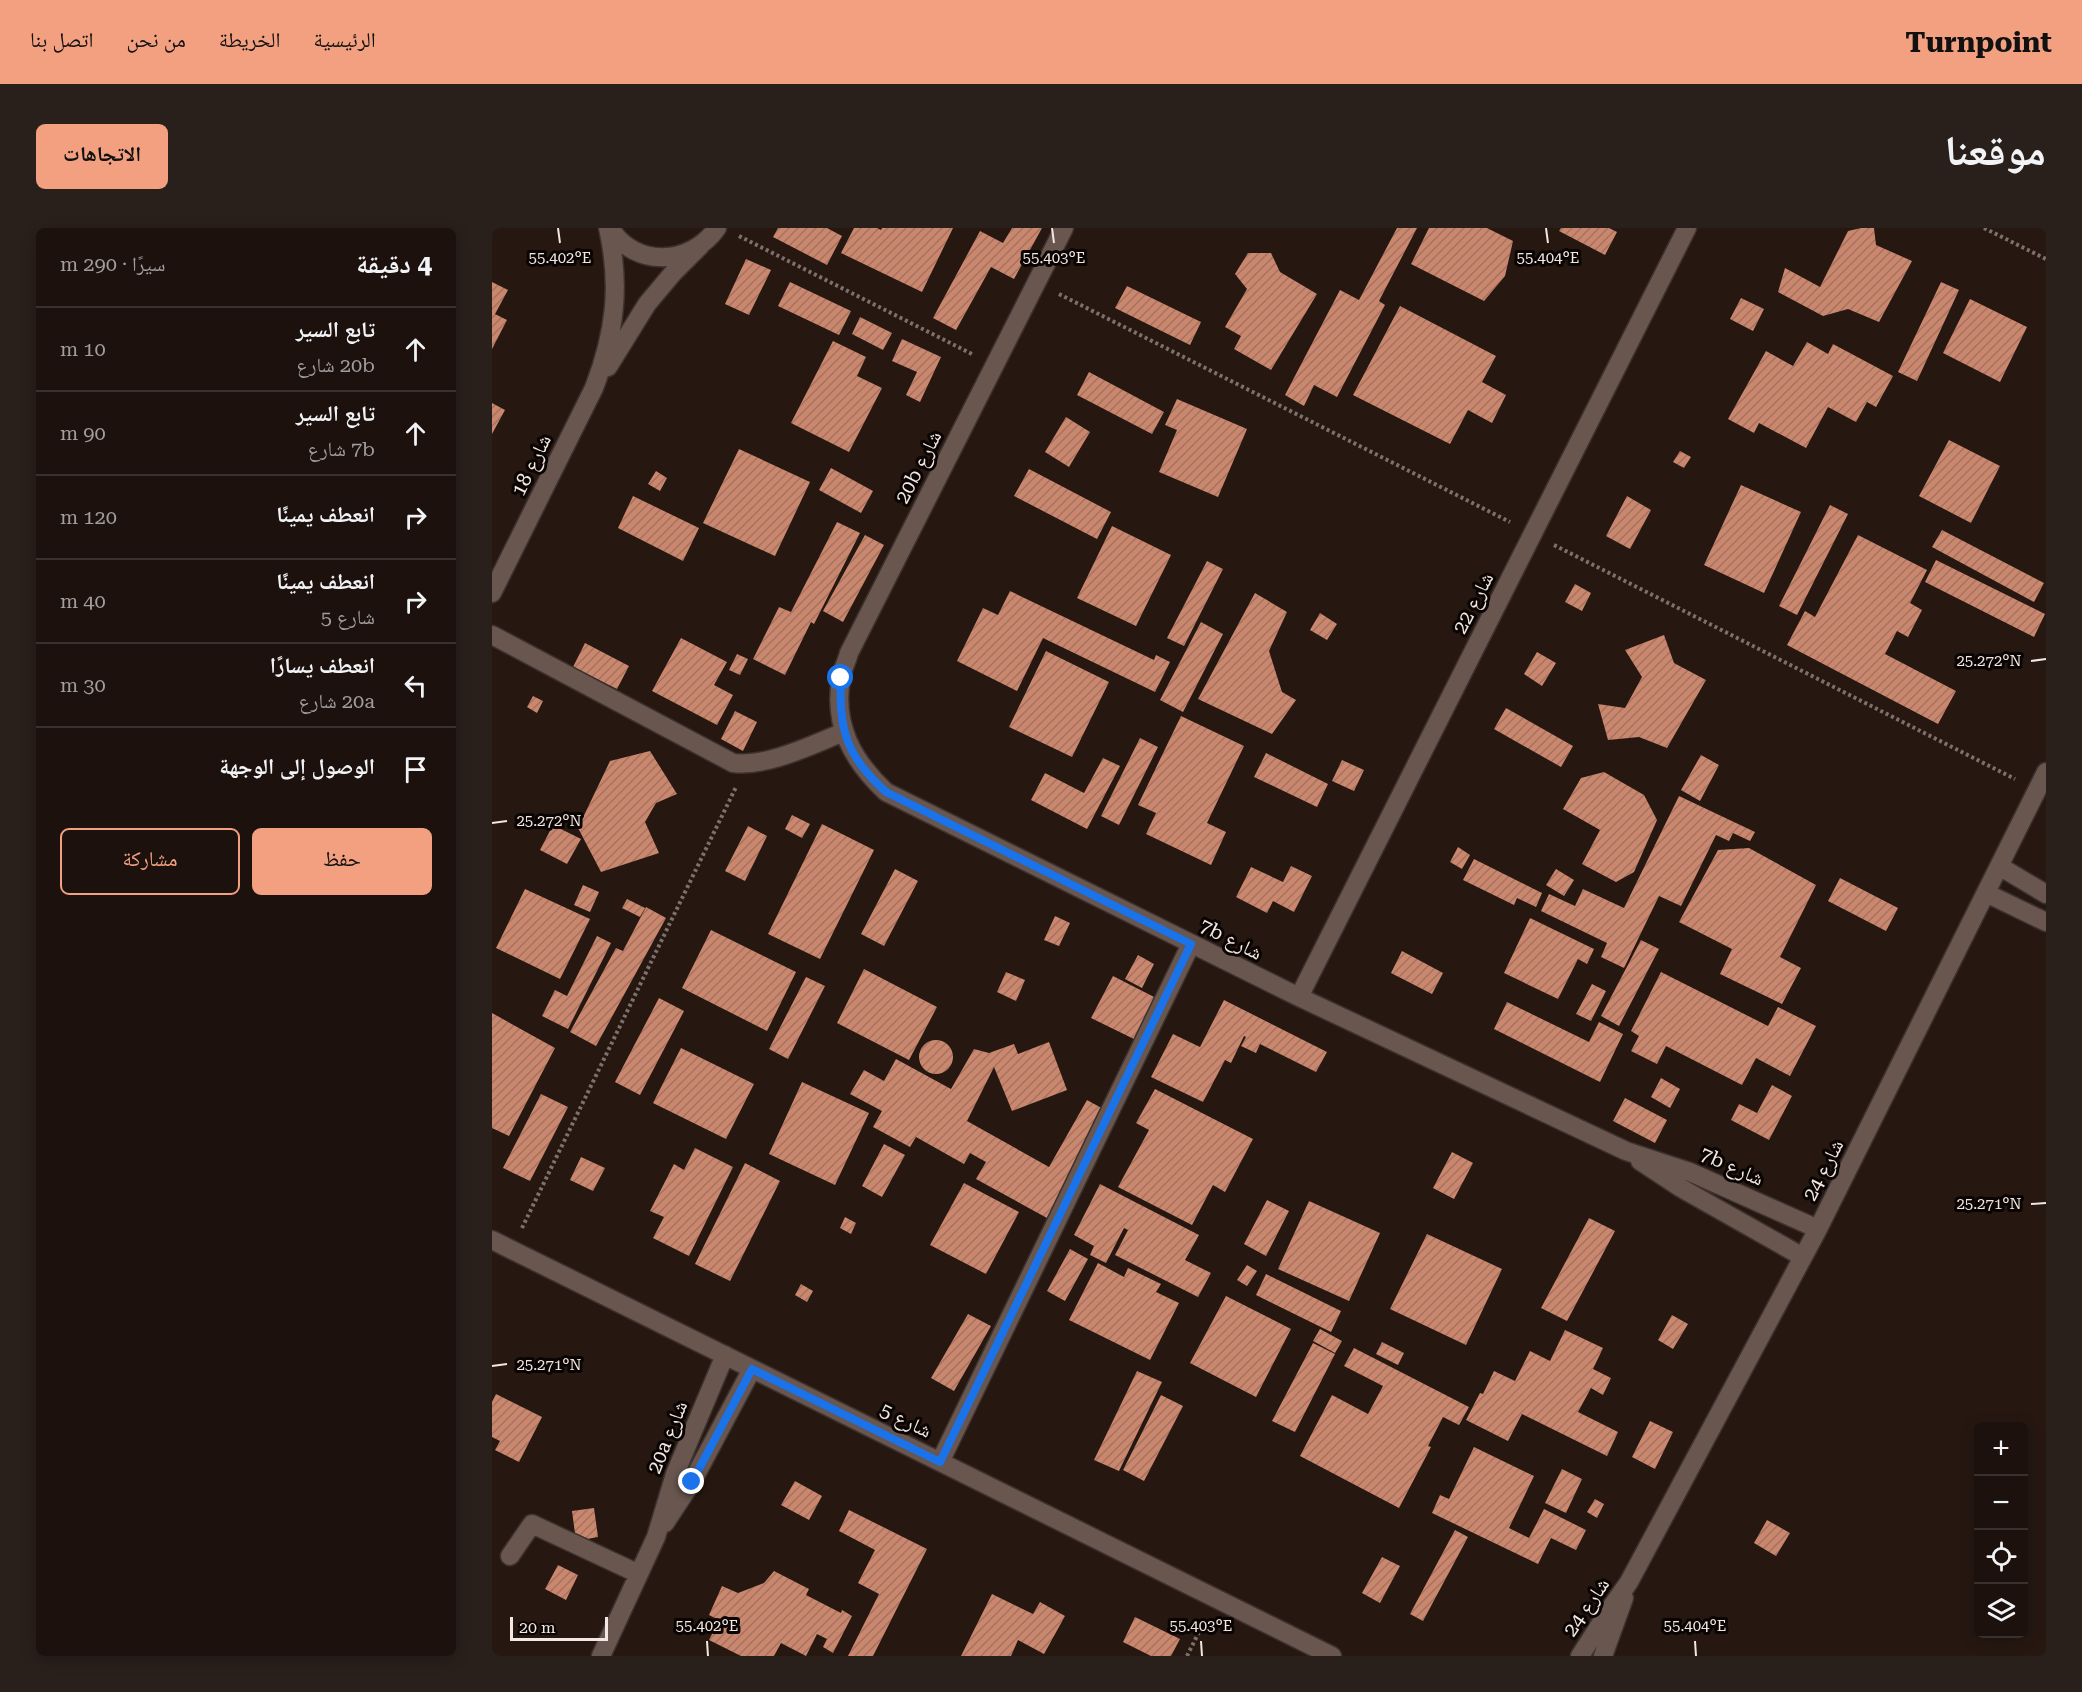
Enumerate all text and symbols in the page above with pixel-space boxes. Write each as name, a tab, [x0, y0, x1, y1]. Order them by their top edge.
text: Turnpoint	[1905, 26, 2052, 59]
text: اتصل بنا	[30, 28, 93, 52]
text: من نحن	[126, 28, 186, 52]
text: الخريطة	[219, 28, 281, 52]
text: الرئيسية	[314, 28, 376, 52]
button: الاتجاهات	[36, 124, 168, 189]
text: موقعنا	[1945, 126, 2046, 175]
text: 4 دقيقة	[356, 249, 432, 279]
text: 55.402°E	[529, 249, 591, 267]
text: 55.403°E	[1023, 249, 1085, 267]
text: 55.404°E	[1517, 249, 1579, 267]
text: سيرًا · 290 m	[60, 252, 165, 276]
text: تابع السير	[296, 317, 375, 342]
icon: ahead	[399, 333, 432, 366]
text: 10 m	[60, 337, 106, 361]
text: 20b شارع	[297, 353, 375, 377]
text: تابع السير	[296, 401, 375, 426]
icon: ahead	[399, 417, 432, 450]
text: 90 m	[60, 421, 106, 445]
street label: 20b شارع	[890, 427, 947, 508]
street label: شارع 18	[506, 430, 557, 500]
text: 7b شارع	[308, 437, 375, 461]
icon: right	[399, 501, 432, 534]
text: انعطف يمينًا	[276, 502, 375, 527]
text: 120 m	[60, 505, 117, 529]
street label: شارع 22	[1447, 568, 1499, 638]
text: انعطف يمينًا	[276, 569, 375, 594]
icon: right	[399, 585, 432, 618]
text: 40 m	[60, 589, 106, 613]
text: شارع 5	[321, 605, 375, 629]
text: 25.272°N	[1956, 652, 2022, 670]
text: انعطف يسارًا	[270, 653, 375, 678]
route start	[827, 664, 853, 690]
icon: left	[399, 669, 432, 702]
text: 30 m	[60, 673, 106, 697]
text: 20a شارع	[299, 689, 375, 713]
icon: arrive	[399, 753, 432, 786]
text: الوصول إلى الوجهة	[219, 754, 375, 779]
text: 25.272°N	[516, 812, 582, 830]
button: مشاركة	[60, 828, 240, 895]
button: حفظ	[252, 828, 432, 895]
street label: 7b شارع	[1195, 913, 1266, 966]
street label: شارع 24	[1797, 1135, 1849, 1205]
street label: 7b شارع	[1696, 1141, 1768, 1192]
text: 25.271°N	[1956, 1195, 2022, 1213]
text: 25.271°N	[516, 1356, 582, 1374]
street label: 20a شارع	[642, 1397, 693, 1477]
street label: شارع 5	[876, 1397, 936, 1444]
map controls	[1974, 1422, 2028, 1638]
button: +	[1974, 1422, 2028, 1476]
route end	[678, 1468, 704, 1494]
button: −	[1974, 1476, 2028, 1530]
button: locate	[1974, 1530, 2028, 1584]
street label: شارع 24	[1558, 1573, 1615, 1641]
button: layers	[1974, 1584, 2028, 1638]
scale bar	[510, 1614, 608, 1642]
text: 55.402°E	[676, 1617, 738, 1635]
text: 55.403°E	[1170, 1617, 1232, 1635]
text: 55.404°E	[1664, 1617, 1726, 1635]
text: 20 m	[519, 1618, 556, 1637]

